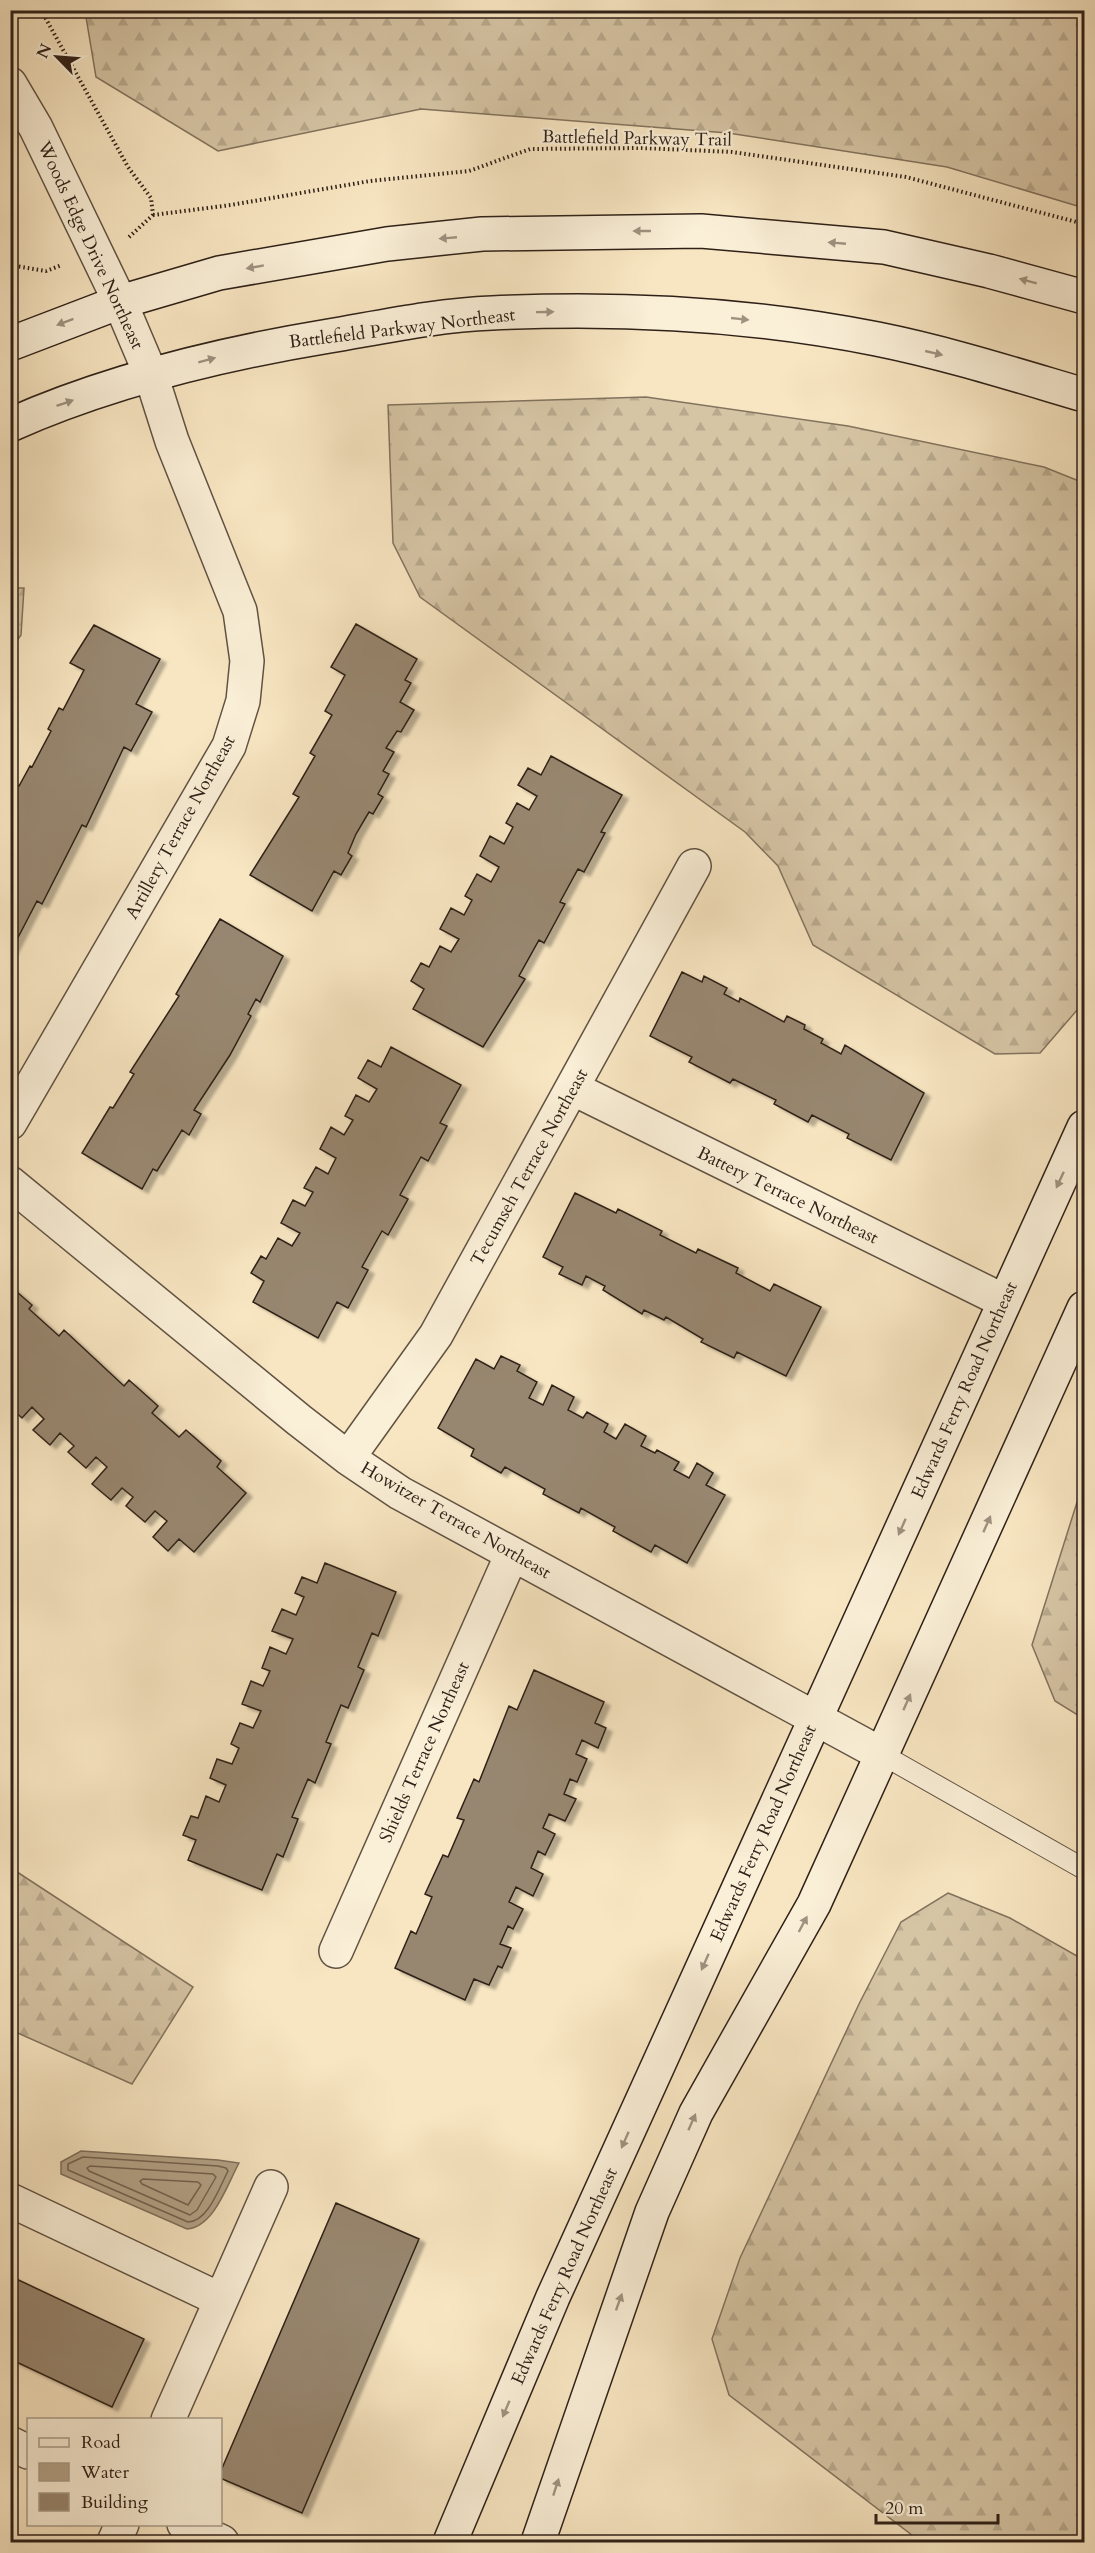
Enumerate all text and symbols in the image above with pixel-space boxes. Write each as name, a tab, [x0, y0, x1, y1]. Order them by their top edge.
north arrow	[27, 27, 87, 87]
text: N	[31, 40, 57, 62]
street label: Battlefield Parkway Trail	[542, 124, 733, 153]
street label: Woods Edge Drive Northeast	[31, 136, 150, 354]
one-way arrow	[633, 226, 652, 236]
one-way arrow	[438, 233, 457, 243]
one-way arrow	[828, 238, 847, 248]
one-way arrow	[245, 263, 264, 272]
one-way arrow	[1019, 276, 1037, 286]
street label: Battlefield Parkway Northeast	[288, 302, 517, 355]
one-way arrow	[536, 307, 555, 317]
one-way arrow	[730, 314, 749, 324]
one-way arrow	[56, 318, 74, 328]
one-way arrow	[925, 348, 944, 358]
one-way arrow	[198, 355, 216, 364]
one-way arrow	[56, 398, 74, 408]
street label: Artillery Terrace Northeast	[119, 731, 242, 924]
street label: Tecumseh Terrace Northeast	[465, 1064, 594, 1270]
street label: Battery Terrace Northeast	[693, 1141, 883, 1250]
one-way arrow	[1055, 1172, 1064, 1189]
street label: Edwards Ferry Road Northeast	[905, 1277, 1024, 1503]
street label: Howitzer Terrace Northeast	[356, 1456, 556, 1585]
one-way arrow	[982, 1515, 992, 1533]
one-way arrow	[897, 1518, 907, 1536]
street label: Shields Terrace Northeast	[373, 1658, 476, 1847]
one-way arrow	[902, 1693, 912, 1711]
street label: Edwards Ferry Road Northeast	[704, 1720, 823, 1946]
one-way arrow	[798, 1915, 808, 1932]
one-way arrow	[700, 1953, 710, 1971]
one-way arrow	[687, 2112, 697, 2130]
one-way arrow	[620, 2131, 629, 2148]
street label: Edwards Ferry Road Northeast	[505, 2163, 624, 2389]
one-way arrow	[615, 2293, 625, 2311]
one-way arrow	[501, 2401, 511, 2419]
legend	[27, 2418, 222, 2526]
text: Road	[81, 2430, 121, 2455]
text: Water	[80, 2460, 130, 2485]
one-way arrow	[552, 2478, 562, 2496]
scale bar	[876, 2487, 998, 2525]
text: Building	[81, 2490, 149, 2515]
text: 20 m	[885, 2496, 924, 2521]

